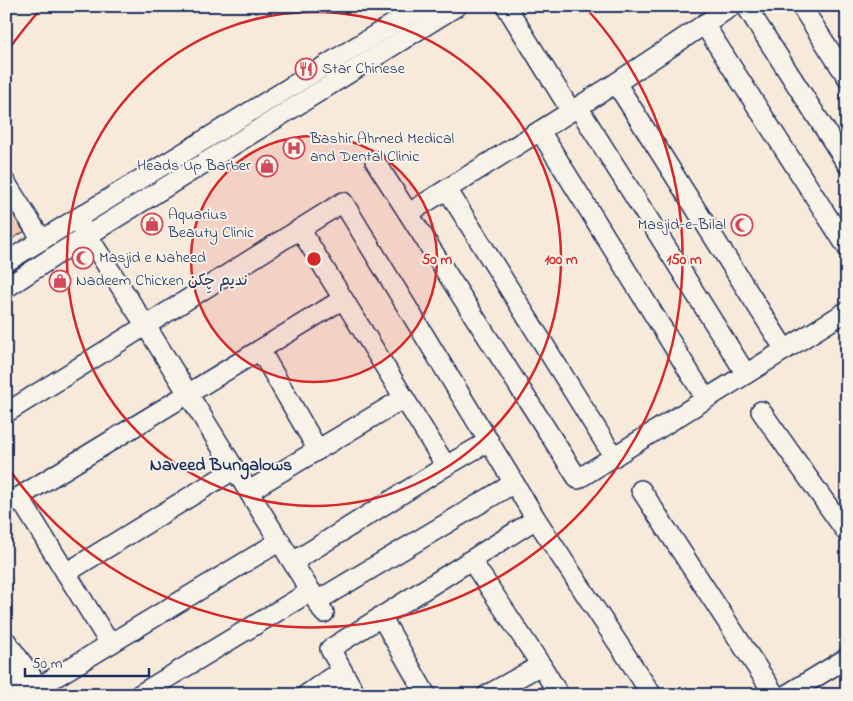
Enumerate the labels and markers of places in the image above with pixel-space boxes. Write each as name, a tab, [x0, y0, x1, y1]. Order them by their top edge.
restaurant icon: Star Chinese	[294, 57, 318, 81]
place label: Star Chinese	[322, 57, 406, 81]
place label: Bashir Ahmed Medical and Dental Clinic	[309, 127, 455, 169]
hospital icon: Bashir Ahmed Medical and Dental Clinic	[282, 136, 306, 160]
place label: Heads Up Barber	[137, 154, 251, 178]
shop icon: Heads Up Barber	[255, 154, 279, 178]
place label: Aquarius Beauty Clinic	[167, 203, 255, 245]
shop icon: Aquarius Beauty Clinic	[140, 212, 164, 236]
place label: Masjid-e-Bilal	[638, 213, 726, 237]
mosque icon: Masjid-e-Bilal	[730, 213, 754, 237]
mosque icon: Masjid e Naheed	[71, 246, 95, 270]
place label: Masjid e Naheed	[99, 246, 206, 270]
centre of rings	[305, 250, 323, 268]
shop icon: Nadeem Chicken ندیم چِکن	[48, 269, 72, 293]
place label: Nadeem Chicken ندیم چِکن	[76, 269, 248, 293]

